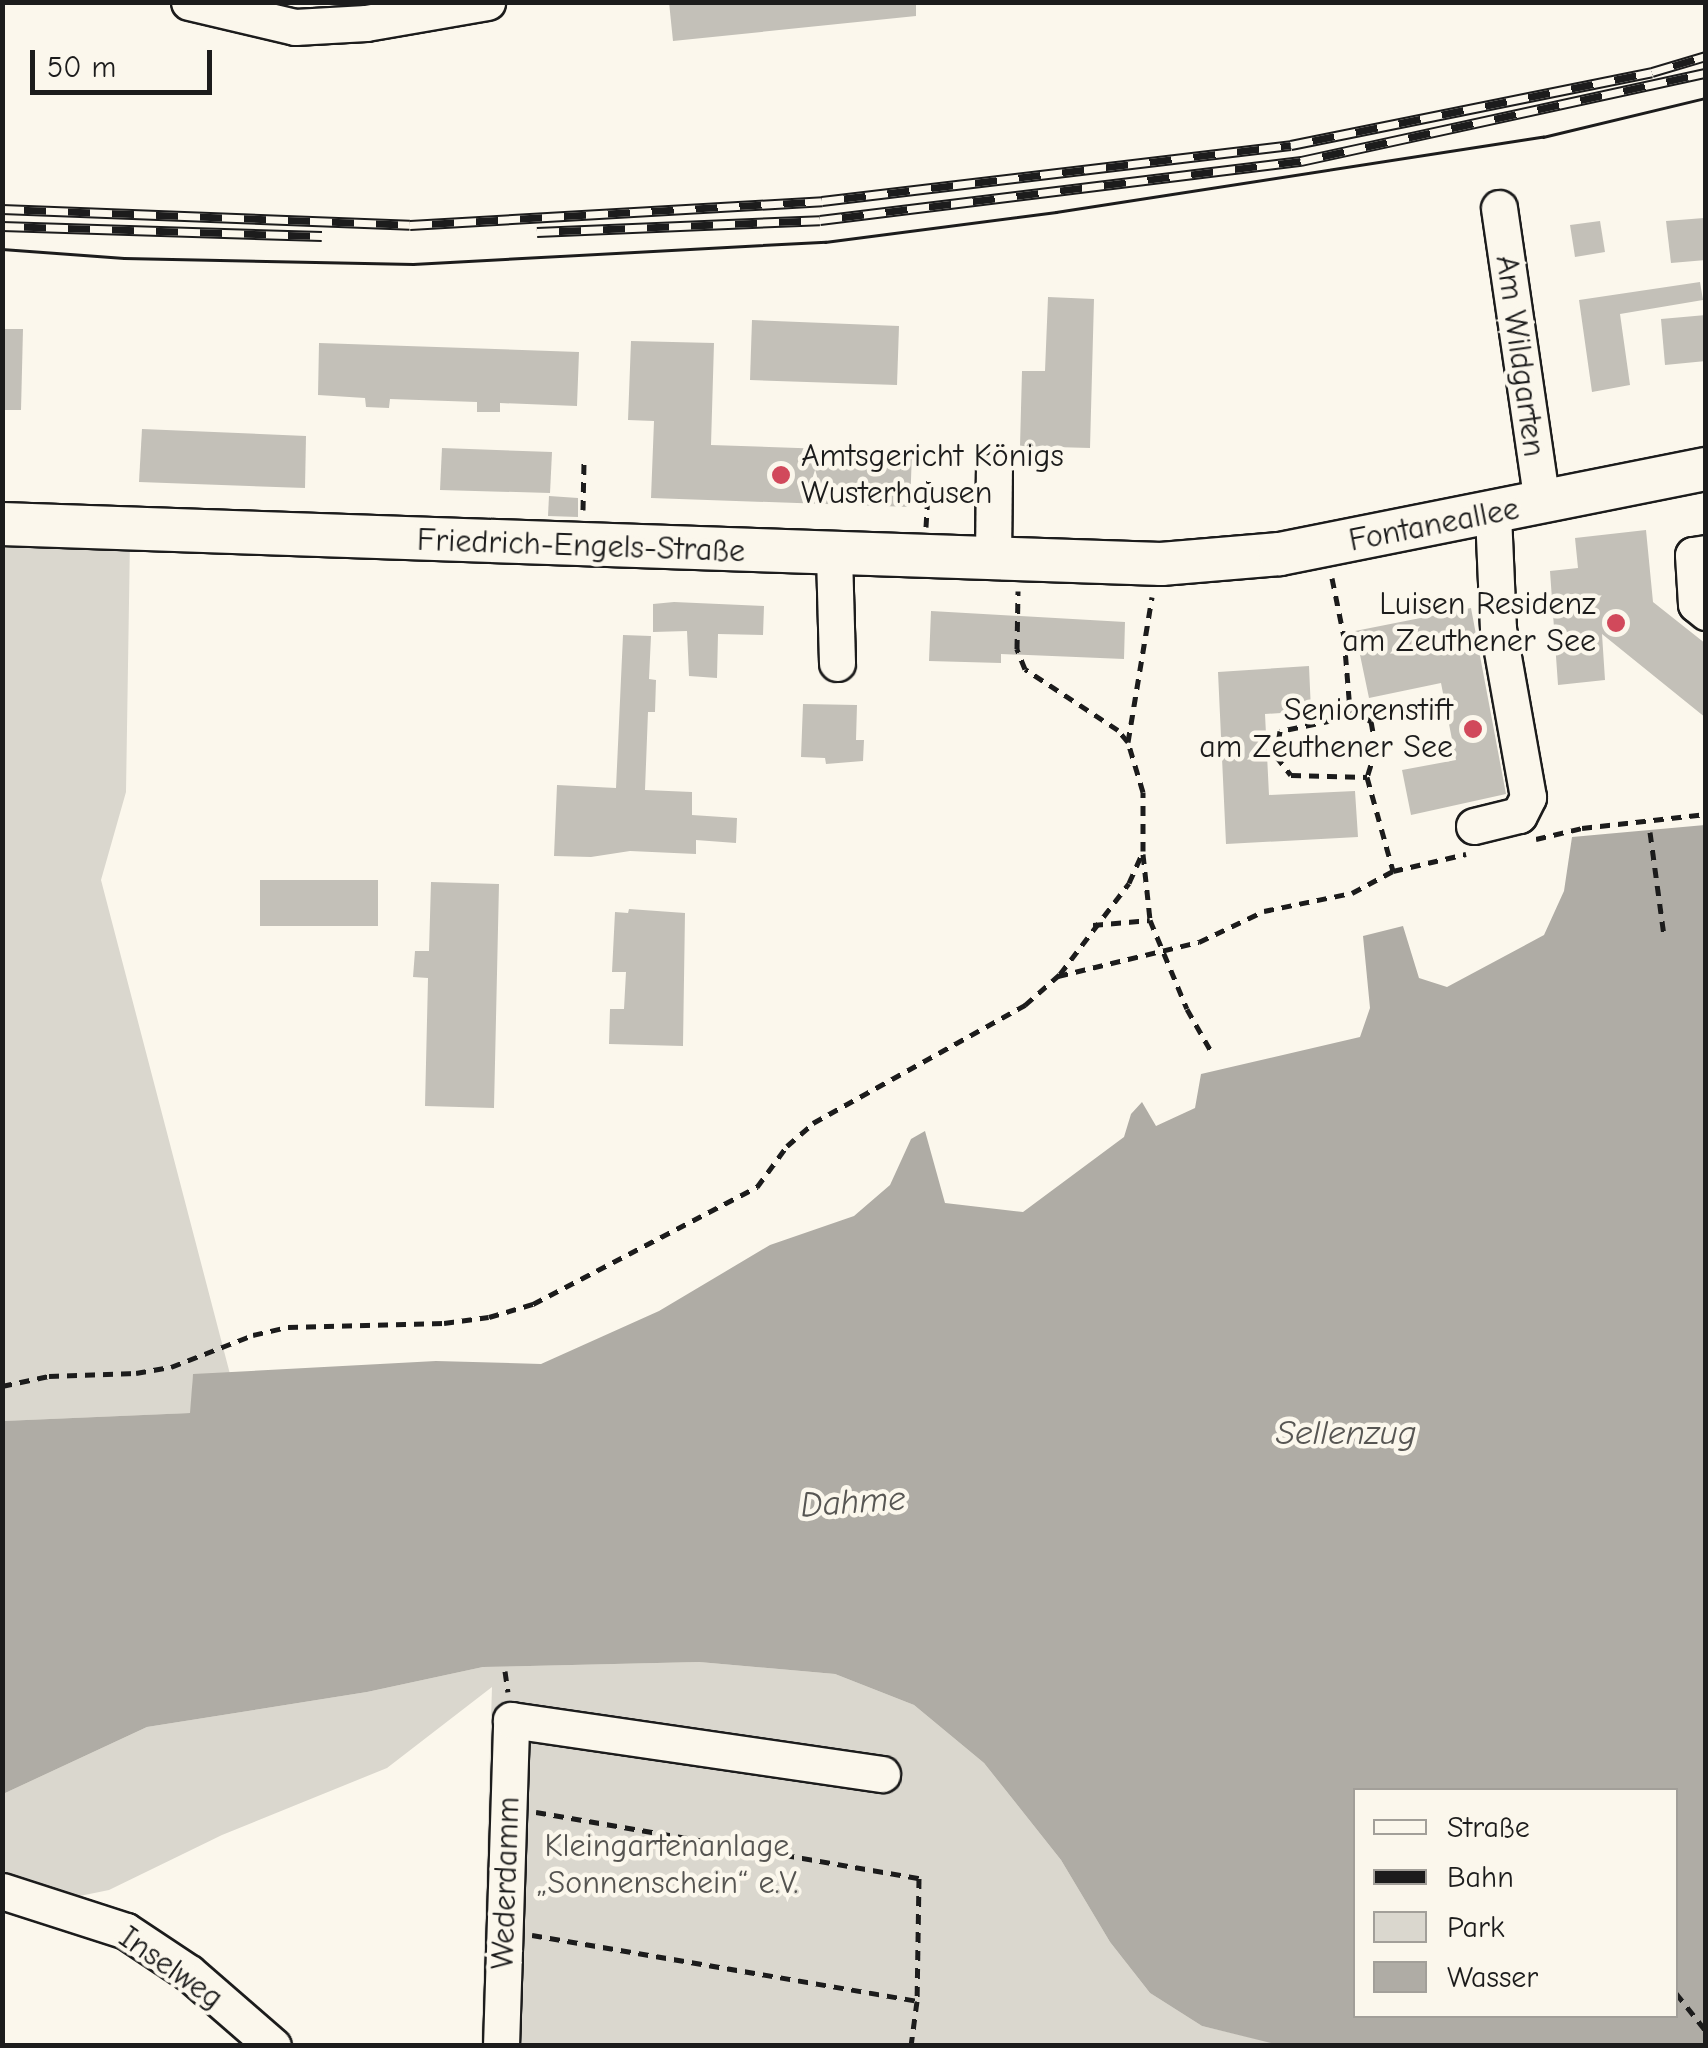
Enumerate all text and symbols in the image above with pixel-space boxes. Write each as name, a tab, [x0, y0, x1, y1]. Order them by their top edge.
scale bar	[35, 30, 218, 92]
text: 50 m	[47, 50, 116, 85]
street label: Am Wildgarten	[1487, 253, 1553, 459]
place label: Amtsgericht Königs Wusterhausen	[801, 438, 1064, 513]
marker: Amtsgericht Königs Wusterhausen	[770, 464, 792, 486]
street label: Fontaneallee	[1346, 490, 1522, 560]
street label: Friedrich-Engels-Straße	[416, 521, 746, 571]
place label: Luisen Residenz am Zeuthener See	[1342, 586, 1596, 661]
marker: Luisen Residenz am Zeuthener See	[1605, 612, 1627, 634]
place label: Seniorenstift am Zeuthener See	[1199, 692, 1453, 767]
marker: Seniorenstift am Zeuthener See	[1462, 718, 1484, 740]
water label: Sellenzug	[1276, 1412, 1416, 1454]
water label: Dahme	[799, 1477, 907, 1527]
legend	[1353, 1788, 1678, 2018]
street label: Wederdamm	[484, 1796, 528, 1970]
text: Straße	[1447, 1810, 1530, 1845]
park label: Kleingartenanlage „Sonnenschein“ e.V.	[536, 1828, 798, 1903]
text: Bahn	[1447, 1860, 1514, 1895]
text: Park	[1447, 1910, 1504, 1945]
street label: Inselweg	[112, 1918, 230, 2018]
text: Wasser	[1447, 1960, 1538, 1995]

